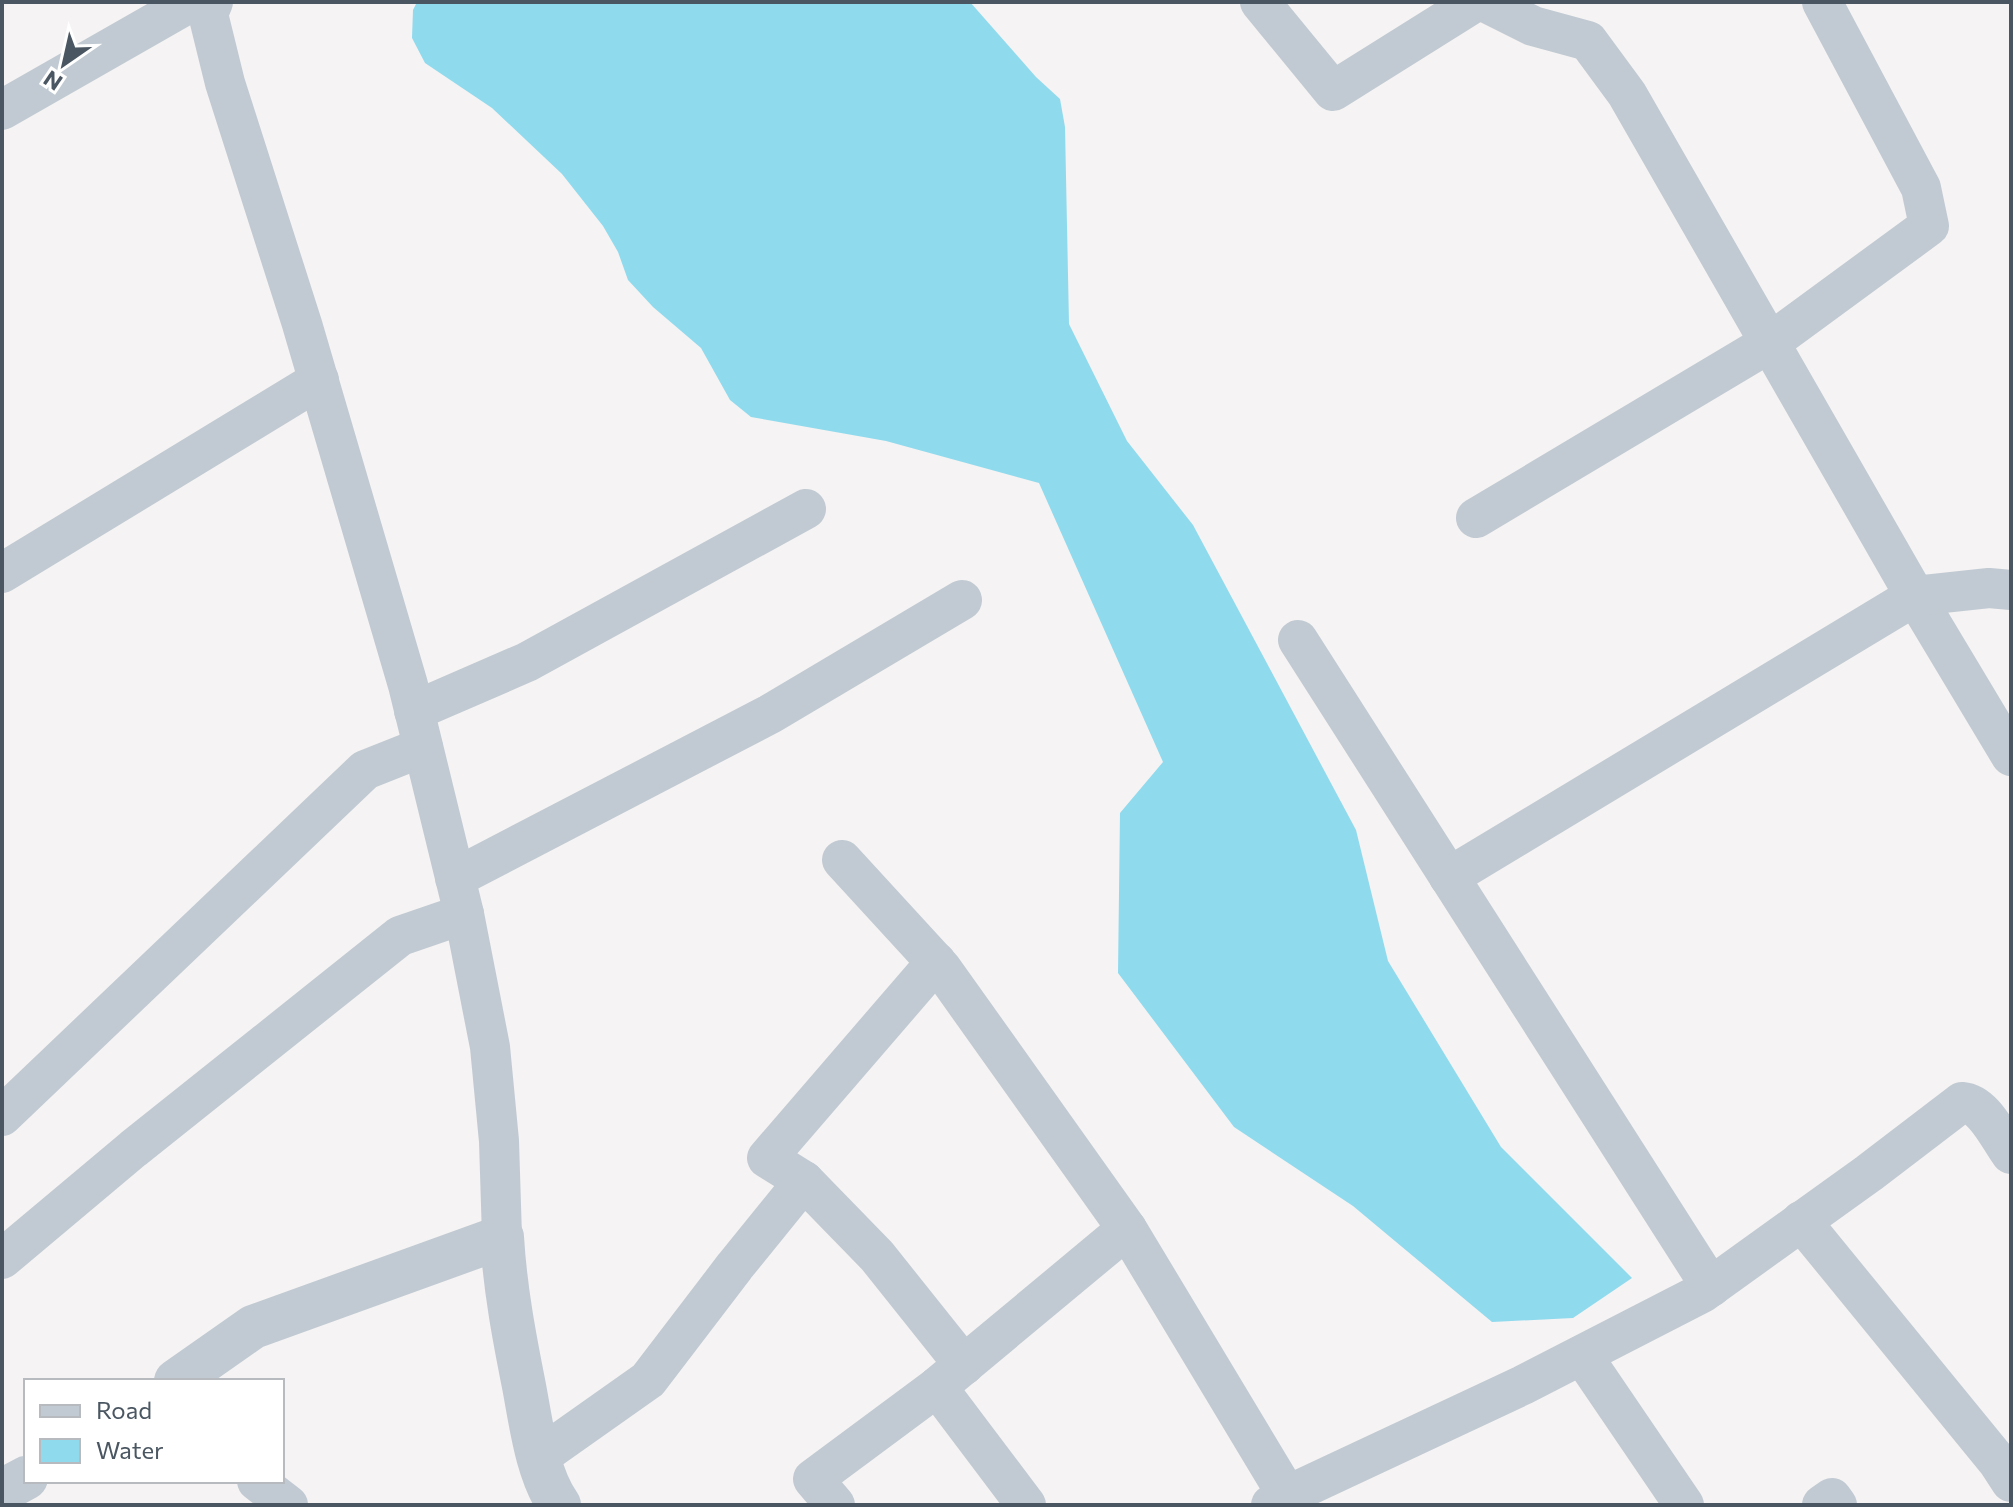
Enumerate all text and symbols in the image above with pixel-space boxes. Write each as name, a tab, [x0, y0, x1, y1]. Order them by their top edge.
north arrow	[24, 24, 104, 104]
text: N	[38, 65, 67, 97]
legend	[24, 1379, 284, 1483]
text: Road	[96, 1395, 152, 1424]
text: Water	[96, 1435, 164, 1464]

